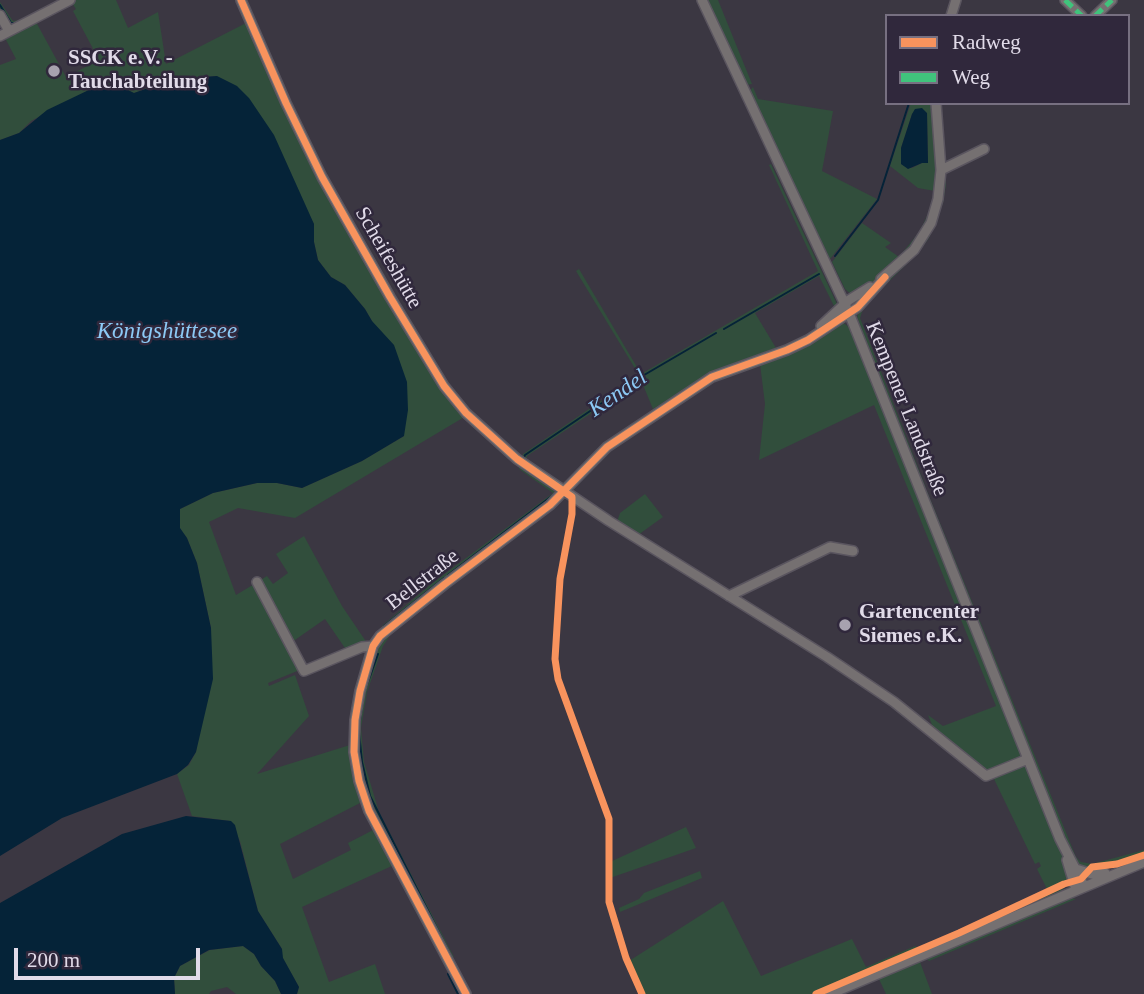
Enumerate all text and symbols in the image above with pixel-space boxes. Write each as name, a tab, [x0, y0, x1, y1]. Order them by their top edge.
legend	[885, 14, 1130, 105]
text: Radweg	[952, 30, 1021, 54]
place label: SSCK e.V. - Tauchabteilung	[68, 46, 207, 96]
marker: SSCK e.V. - Tauchabteilung	[46, 63, 62, 79]
text: Weg	[952, 65, 990, 89]
street label: Scheifeshütte	[349, 203, 427, 313]
water label: Königshüttesee	[97, 318, 237, 346]
street label: Kempener Landstraße	[859, 318, 953, 500]
water label: Kendel	[583, 364, 653, 424]
street label: Bellstraße	[382, 544, 464, 616]
place label: Gartencenter Siemes e.K.	[859, 600, 979, 650]
marker: Gartencenter Siemes e.K.	[837, 617, 853, 633]
scale bar	[18, 934, 203, 978]
text: 200 m	[27, 948, 80, 972]

